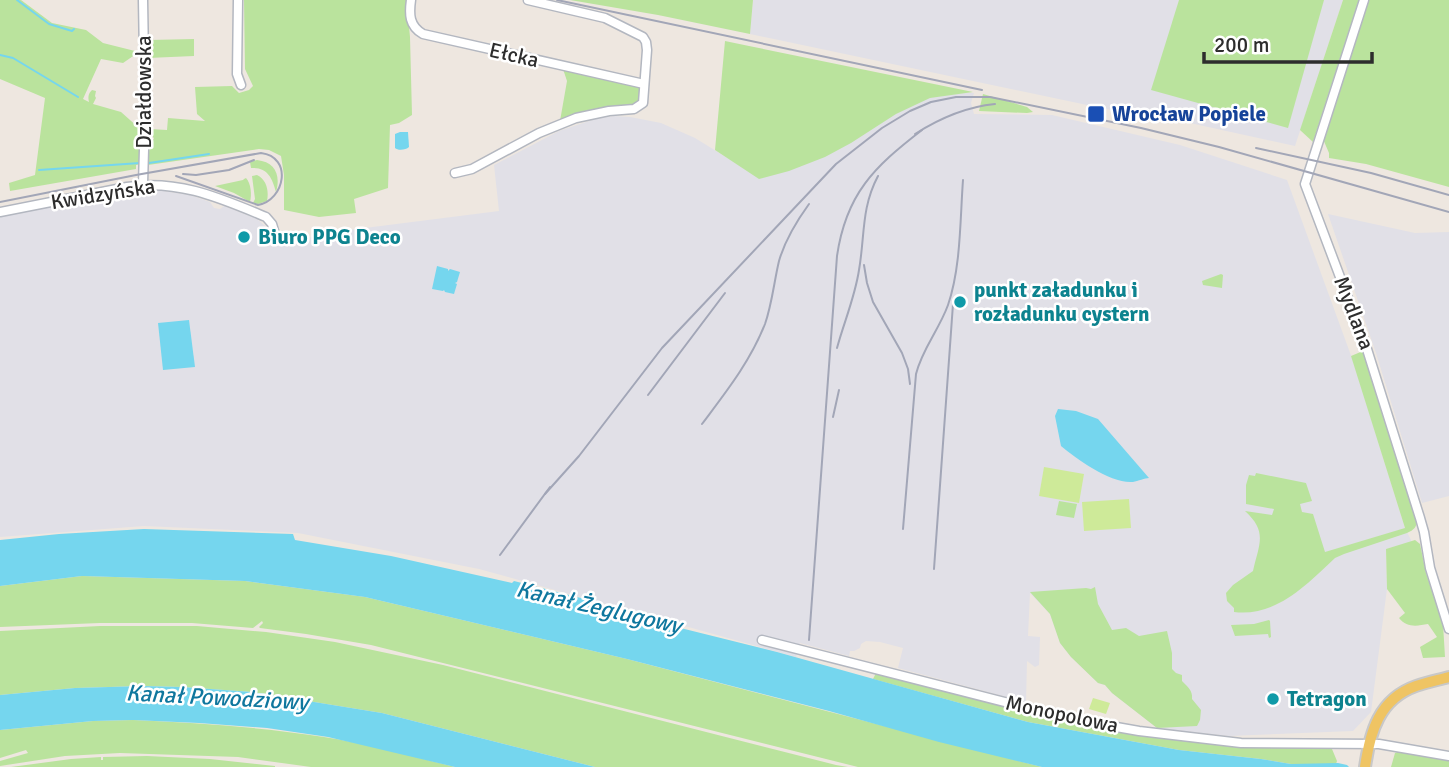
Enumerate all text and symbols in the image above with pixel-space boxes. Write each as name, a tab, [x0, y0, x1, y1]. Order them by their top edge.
scale bar	[1204, 21, 1372, 65]
text: 200 m	[1214, 32, 1269, 58]
street label: Działdowska	[131, 35, 157, 149]
street label: Ełcka	[487, 37, 541, 73]
place label: Wrocław Popiele	[1112, 101, 1266, 127]
marker: Wrocław Popiele	[1086, 104, 1106, 124]
street label: Kwidzyńska	[49, 173, 157, 215]
place label: Biuro PPG Deco	[258, 224, 401, 250]
marker: Biuro PPG Deco	[236, 229, 252, 245]
street label: Mydlana	[1328, 273, 1380, 353]
place label: punkt załadunku i rozładunku cystern	[974, 277, 1149, 327]
marker: punkt załadunku i rozładunku cystern	[952, 294, 968, 310]
water label: Kanał Żeglugowy	[513, 574, 687, 641]
water label: Kanał Powodziowy	[125, 678, 312, 717]
place label: Tetragon	[1287, 686, 1367, 712]
street label: Monopolowa	[1003, 689, 1121, 739]
marker: Tetragon	[1265, 691, 1281, 707]

